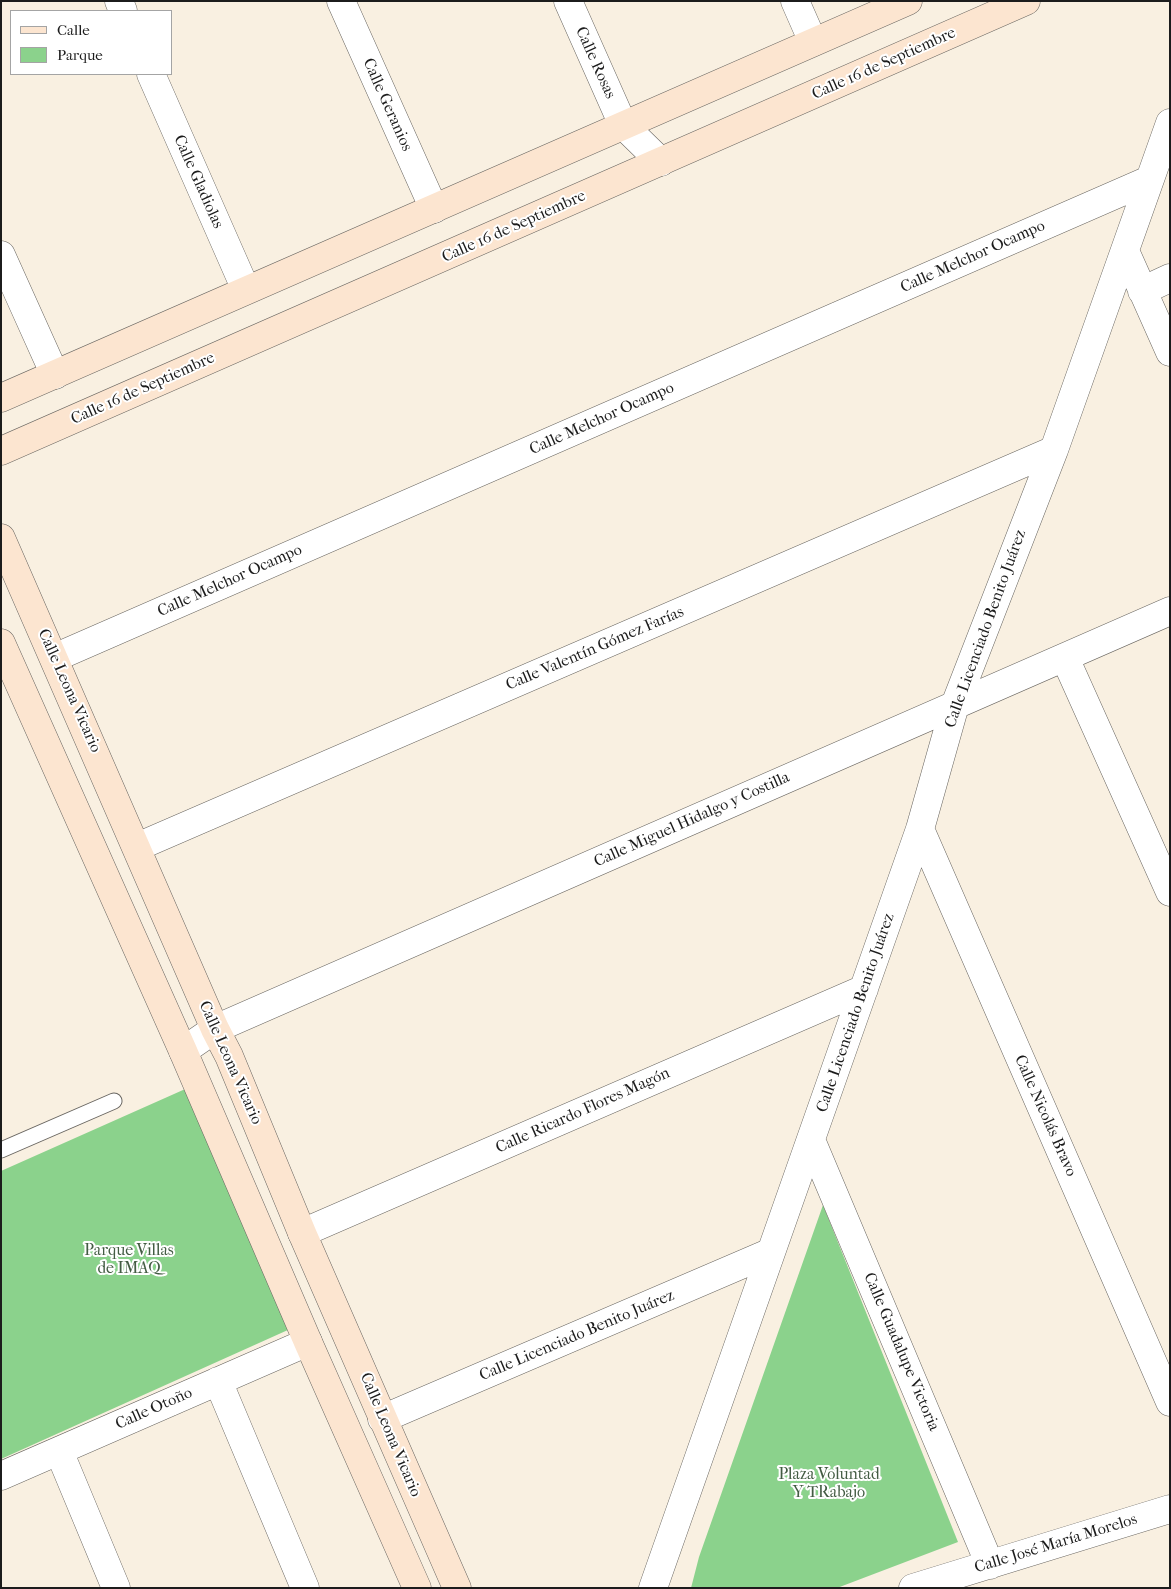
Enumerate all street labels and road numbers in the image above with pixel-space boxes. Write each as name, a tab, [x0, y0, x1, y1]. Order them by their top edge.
street label: Calle Rosas	[571, 24, 619, 102]
street label: Calle 16 de Septiembre	[809, 24, 959, 104]
street label: Calle Geranios	[358, 56, 416, 154]
street label: Calle Gladiolas	[169, 132, 227, 232]
street label: Calle 16 de Septiembre	[439, 187, 589, 267]
street label: Calle Melchor Ocampo	[898, 216, 1048, 298]
street label: Calle 16 de Septiembre	[68, 349, 218, 429]
street label: Calle Melchor Ocampo	[527, 378, 677, 460]
street label: Calle Licenciado Benito Juárez	[941, 527, 1031, 731]
street label: Calle Melchor Ocampo	[155, 540, 305, 622]
street label: Calle Valentín Gómez Farías	[503, 603, 687, 695]
street label: Calle Leona Vicario	[33, 626, 105, 756]
street label: Calle Miguel Hidalgo y Costilla	[591, 768, 793, 872]
street label: Calle Licenciado Benito Juárez	[813, 911, 899, 1115]
street label: Calle Leona Vicario	[194, 998, 266, 1128]
street label: Calle Nicolás Bravo	[1010, 1052, 1080, 1180]
street label: Calle Ricardo Flores Magón	[493, 1064, 673, 1158]
street label: Calle Guadalupe Victoria	[859, 1270, 943, 1434]
street label: Calle Licenciado Benito Juárez	[477, 1286, 677, 1386]
street label: Calle Leona Vicario	[355, 1370, 425, 1500]
street label: Calle Otoño	[113, 1384, 195, 1434]
street label: Calle José María Morelos	[972, 1510, 1140, 1578]

